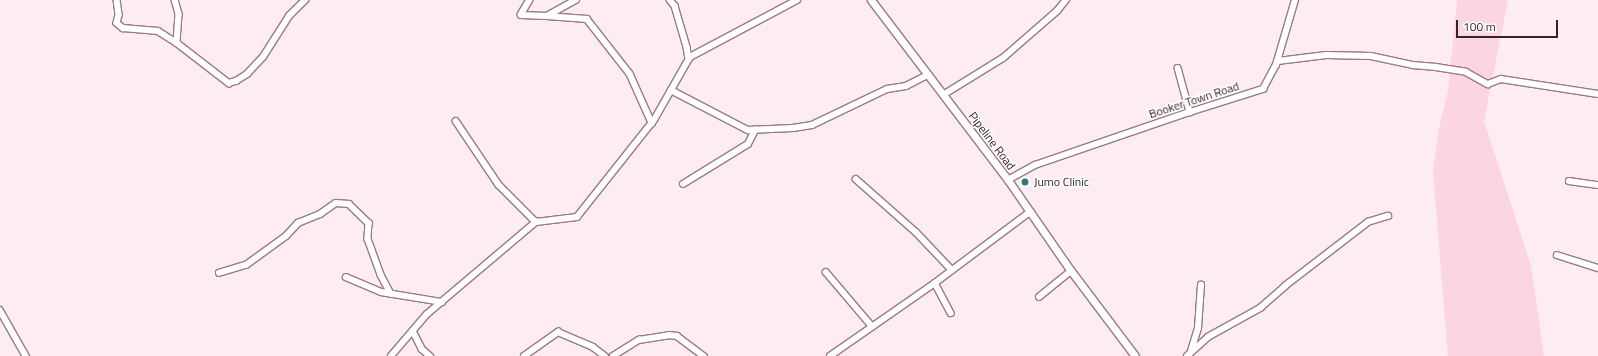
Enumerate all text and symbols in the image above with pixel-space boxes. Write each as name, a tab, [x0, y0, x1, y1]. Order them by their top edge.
scale bar	[1458, 12, 1560, 38]
text: 100 m	[1463, 17, 1496, 36]
street label: Booker Town Road	[1147, 79, 1241, 121]
street label: Pipeline Road	[966, 109, 1018, 173]
place label: Jumo Clinic	[1034, 175, 1089, 189]
marker: Jumo Clinic	[1019, 176, 1031, 188]

